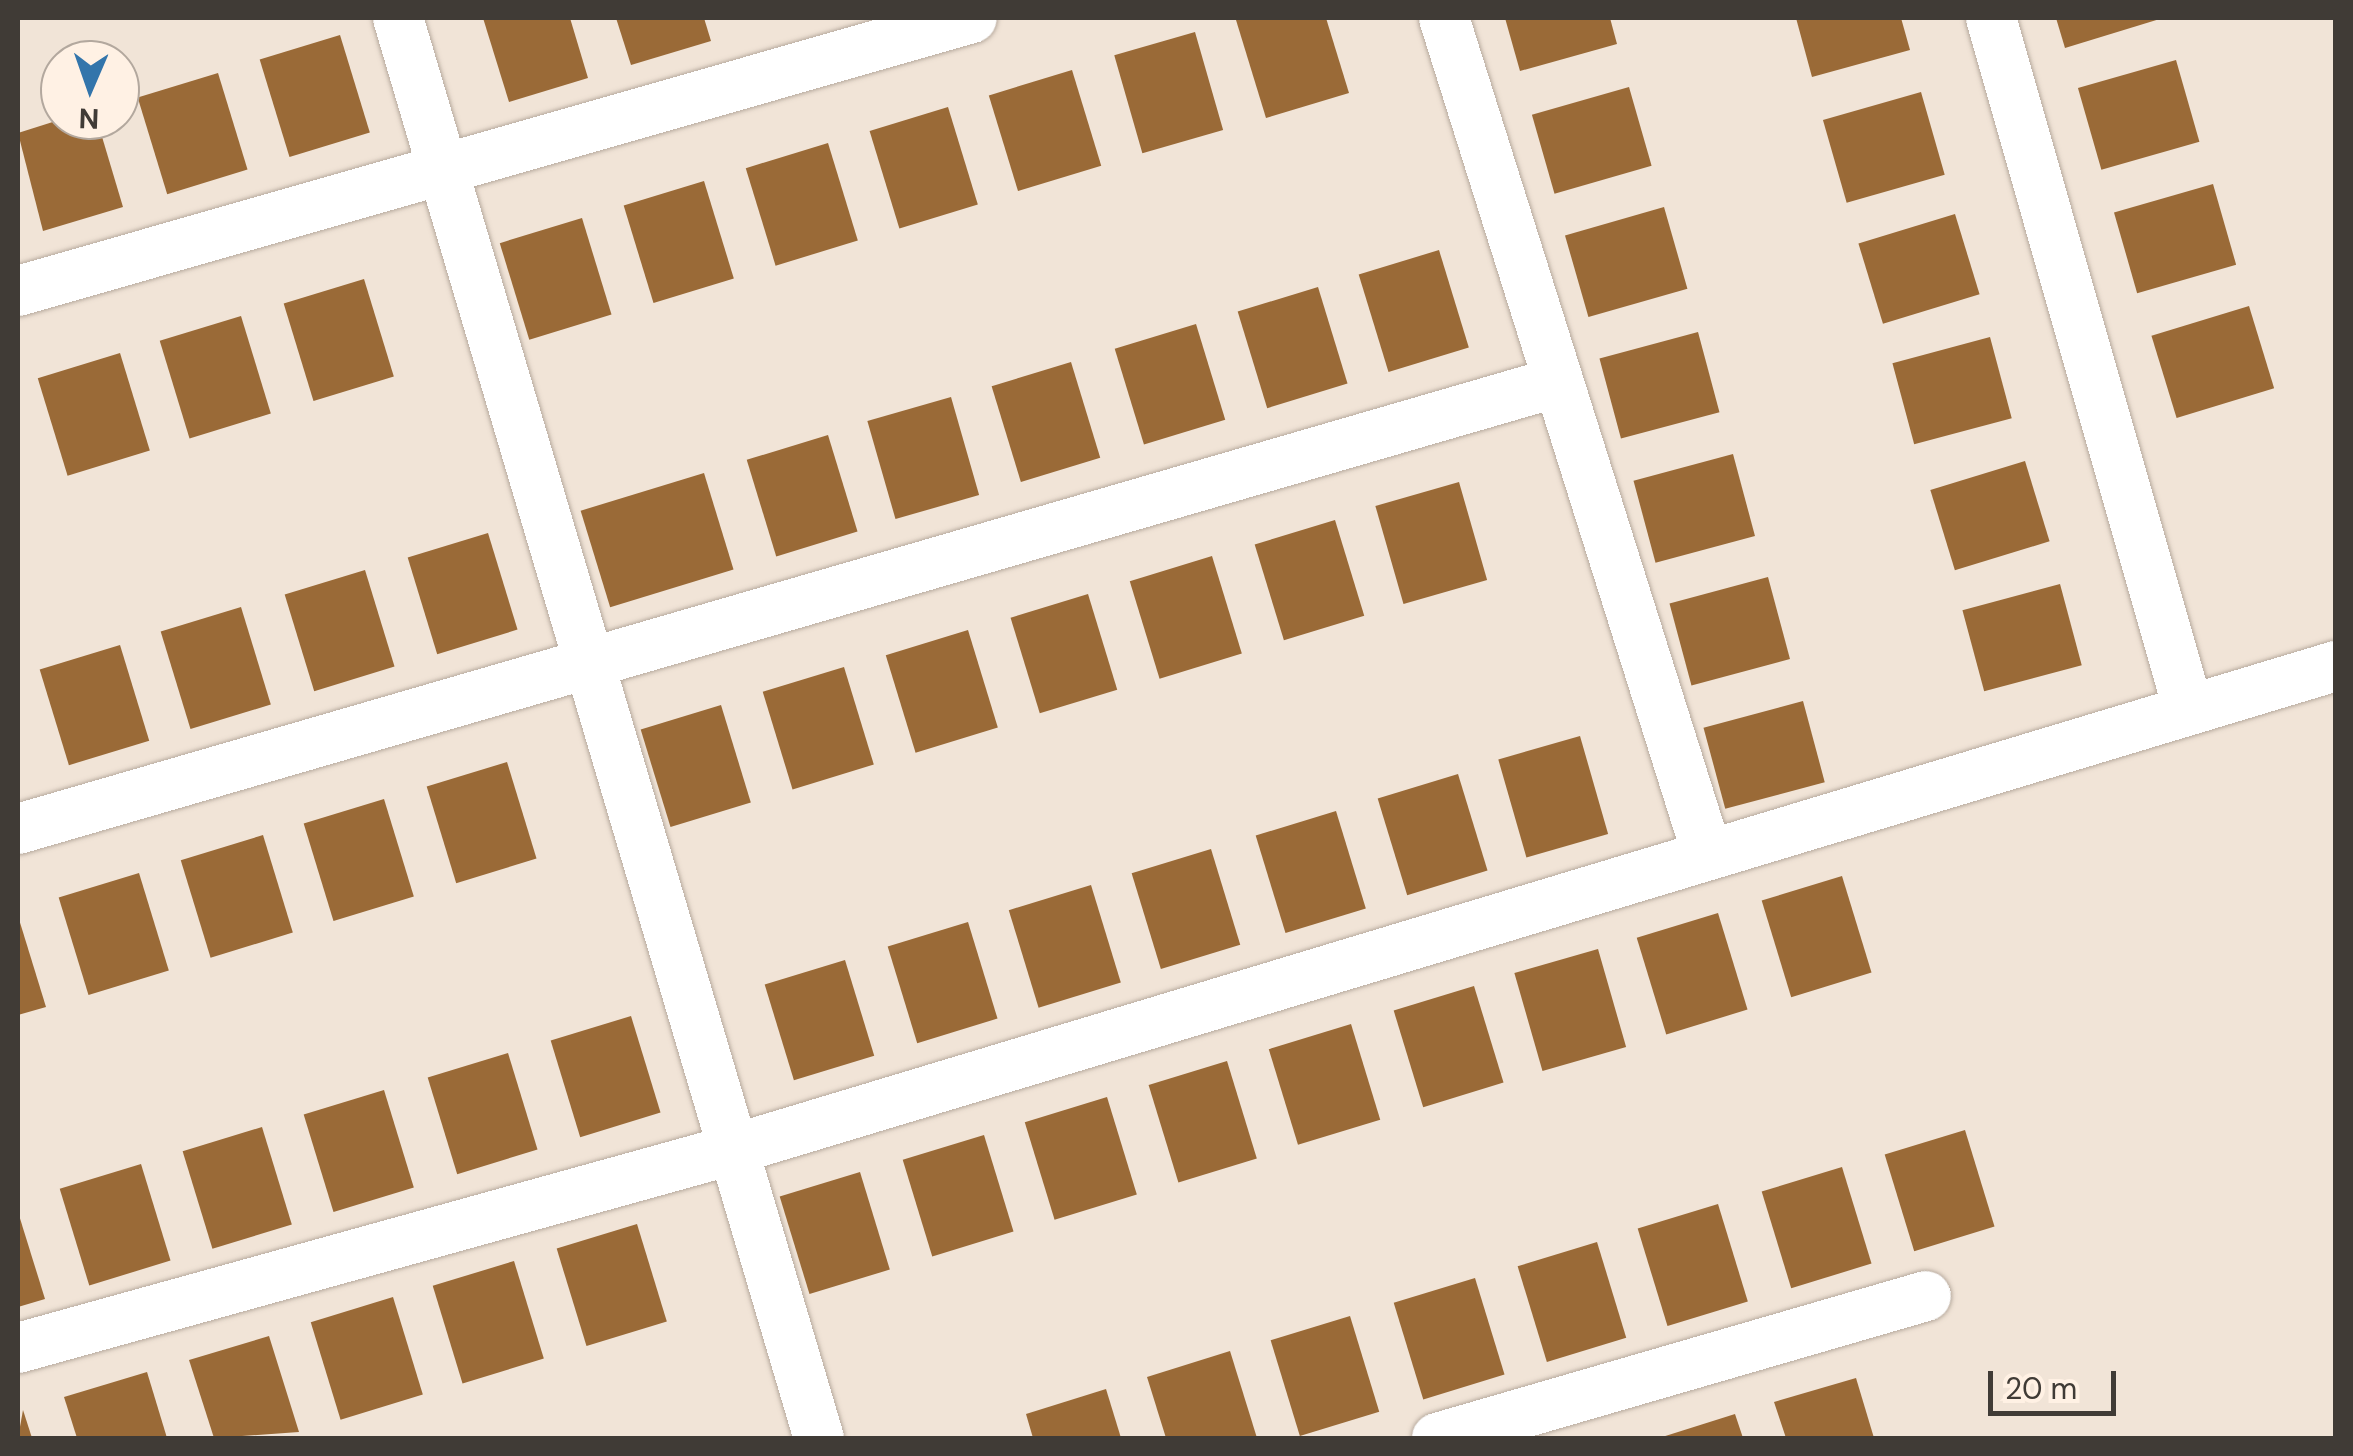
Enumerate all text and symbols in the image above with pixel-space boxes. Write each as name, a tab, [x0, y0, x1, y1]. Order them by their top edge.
north arrow	[40, 40, 140, 140]
text: N	[78, 100, 100, 137]
scale bar	[1993, 1351, 2120, 1413]
text: 20 m	[2005, 1369, 2077, 1408]

